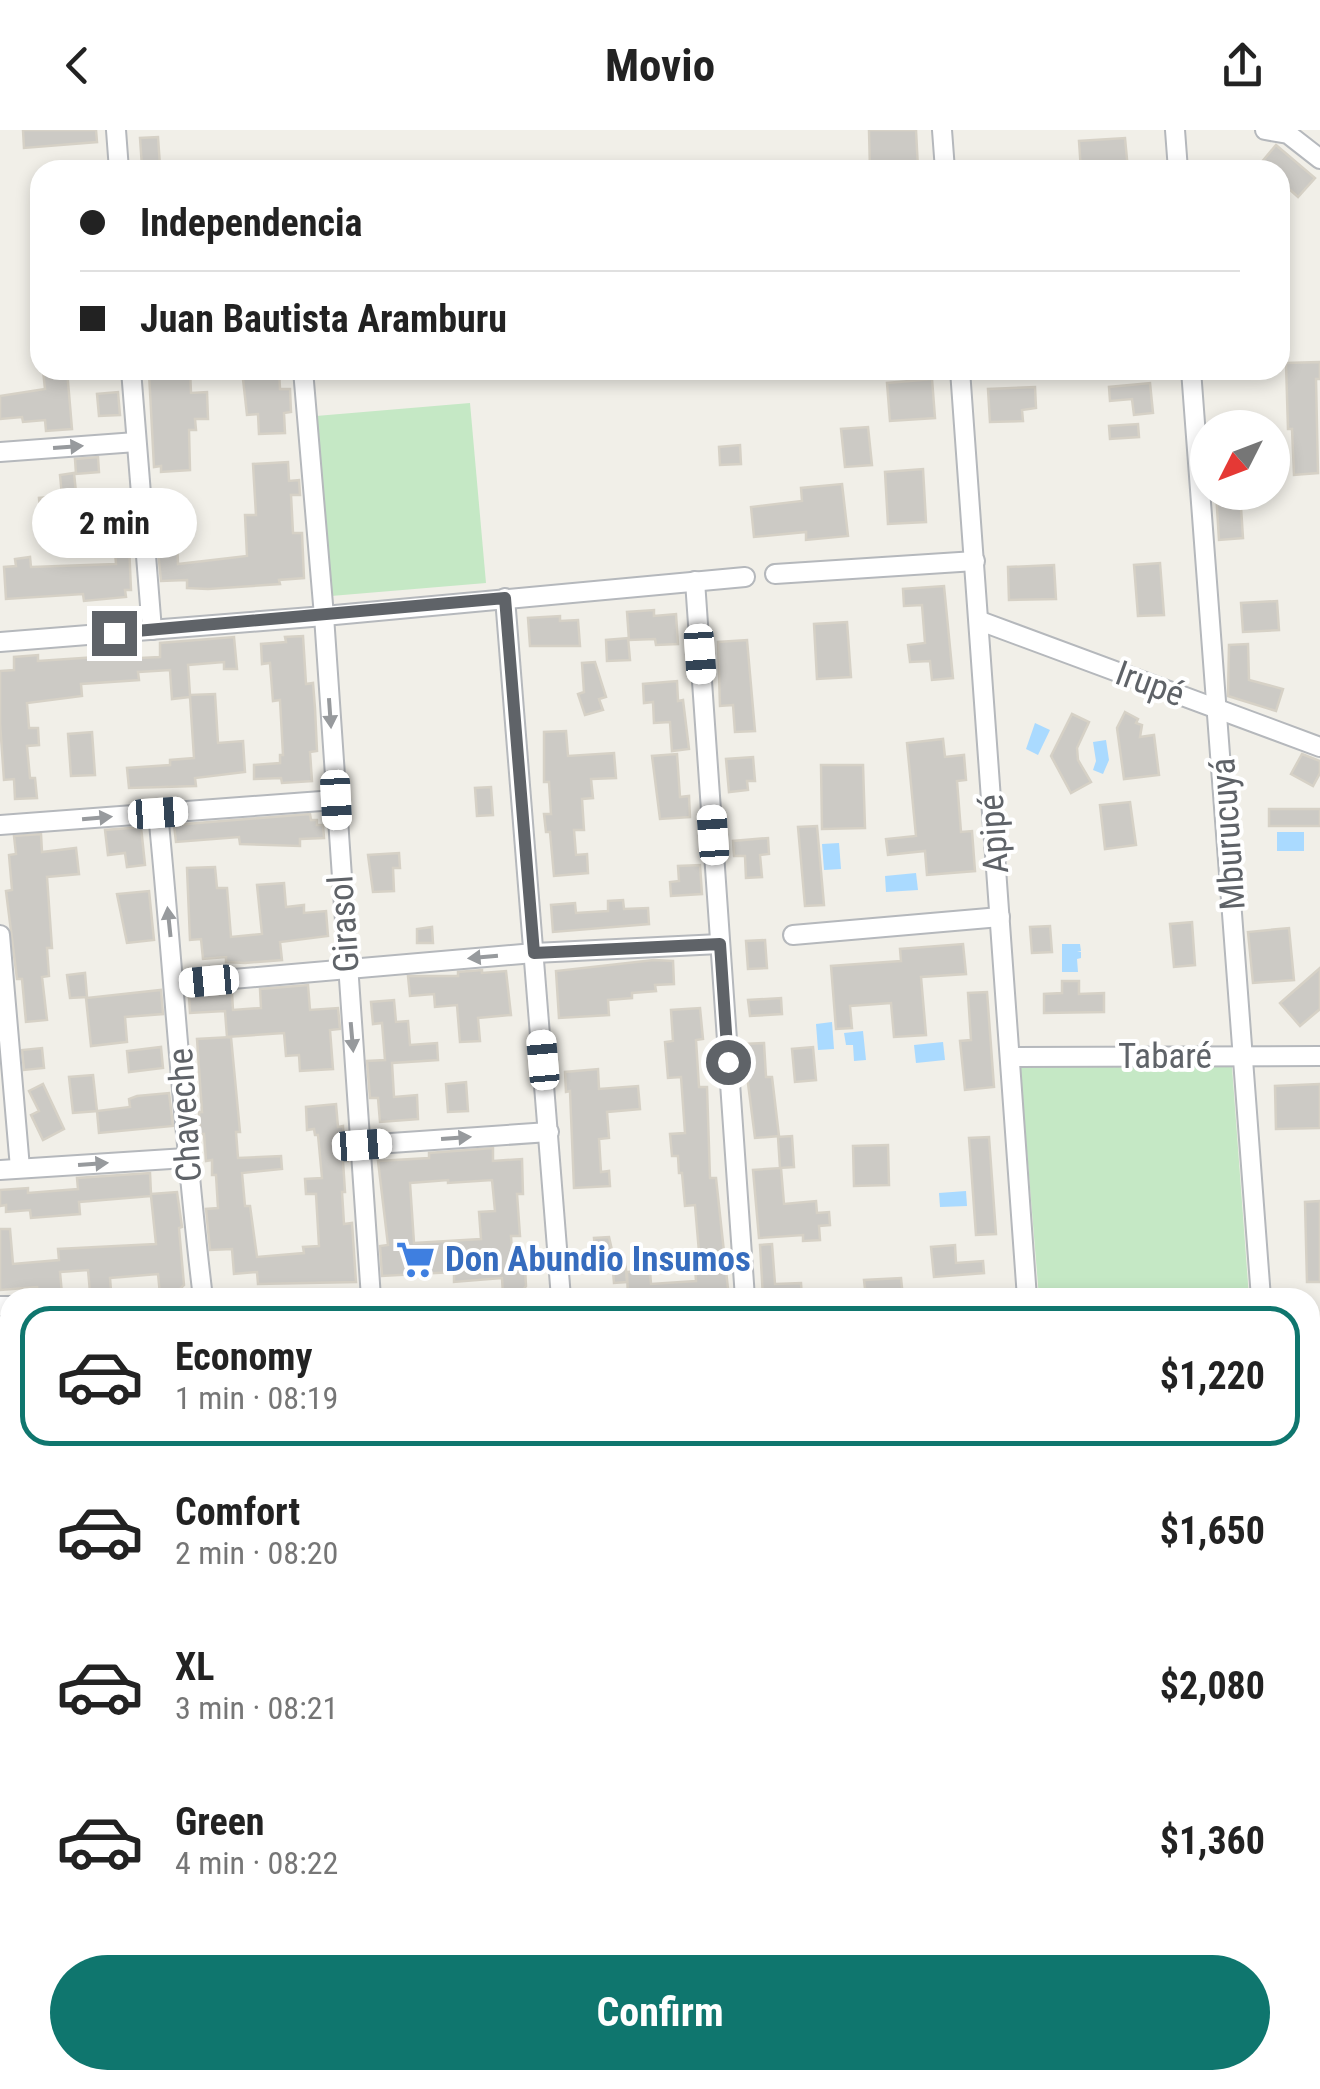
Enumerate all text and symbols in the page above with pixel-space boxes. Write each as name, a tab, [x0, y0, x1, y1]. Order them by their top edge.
icon: back	[50, 38, 105, 93]
icon: share	[1215, 38, 1270, 93]
text: Movio	[605, 39, 715, 92]
text: Independencia	[140, 201, 362, 245]
text: Juan Bautista Aramburu	[140, 297, 507, 341]
north arrow	[1190, 410, 1290, 510]
map controls	[1190, 410, 1290, 510]
one-way arrow	[52, 438, 84, 454]
callout: 2 min	[32, 488, 196, 558]
text: 2 min	[79, 504, 150, 542]
route end	[92, 611, 137, 656]
car	[683, 623, 717, 685]
street label: Irupé	[1110, 653, 1190, 715]
one-way arrow	[322, 698, 338, 730]
street label: Mburucuyá	[1202, 757, 1254, 911]
car	[319, 769, 353, 831]
street label: Apipé	[971, 793, 1017, 875]
car	[127, 796, 189, 830]
car	[696, 804, 730, 866]
one-way arrow	[82, 809, 114, 825]
street label: Girasol	[320, 874, 368, 974]
one-way arrow	[161, 905, 177, 937]
one-way arrow	[467, 950, 499, 966]
car	[178, 963, 240, 999]
one-way arrow	[345, 1022, 361, 1054]
car	[525, 1029, 561, 1091]
street label: Tabaré	[1118, 1036, 1212, 1077]
route start	[706, 1040, 751, 1085]
street label: Chaveche	[160, 1047, 210, 1183]
car	[331, 1128, 393, 1162]
one-way arrow	[440, 1130, 472, 1146]
one-way arrow	[78, 1156, 109, 1172]
supermarket icon: Don Abundio Insumos	[394, 1238, 436, 1280]
place label: Don Abundio Insumos	[445, 1239, 751, 1280]
icon: car	[55, 1331, 145, 1421]
text: Economy	[175, 1335, 312, 1379]
text: $1,220	[1160, 1354, 1265, 1398]
text: 1 min · 08:19	[175, 1379, 338, 1417]
icon: car	[55, 1486, 145, 1576]
text: Comfort	[175, 1490, 300, 1534]
text: $1,650	[1160, 1509, 1265, 1553]
text: 2 min · 08:20	[175, 1534, 338, 1572]
icon: car	[55, 1641, 145, 1731]
text: XL	[175, 1645, 214, 1689]
text: $2,080	[1160, 1664, 1265, 1708]
text: 3 min · 08:21	[175, 1689, 338, 1727]
icon: car	[55, 1796, 145, 1886]
text: Green	[175, 1800, 265, 1844]
text: $1,360	[1160, 1819, 1265, 1863]
text: 4 min · 08:22	[175, 1844, 338, 1882]
button: Confirm	[50, 1955, 1270, 2070]

